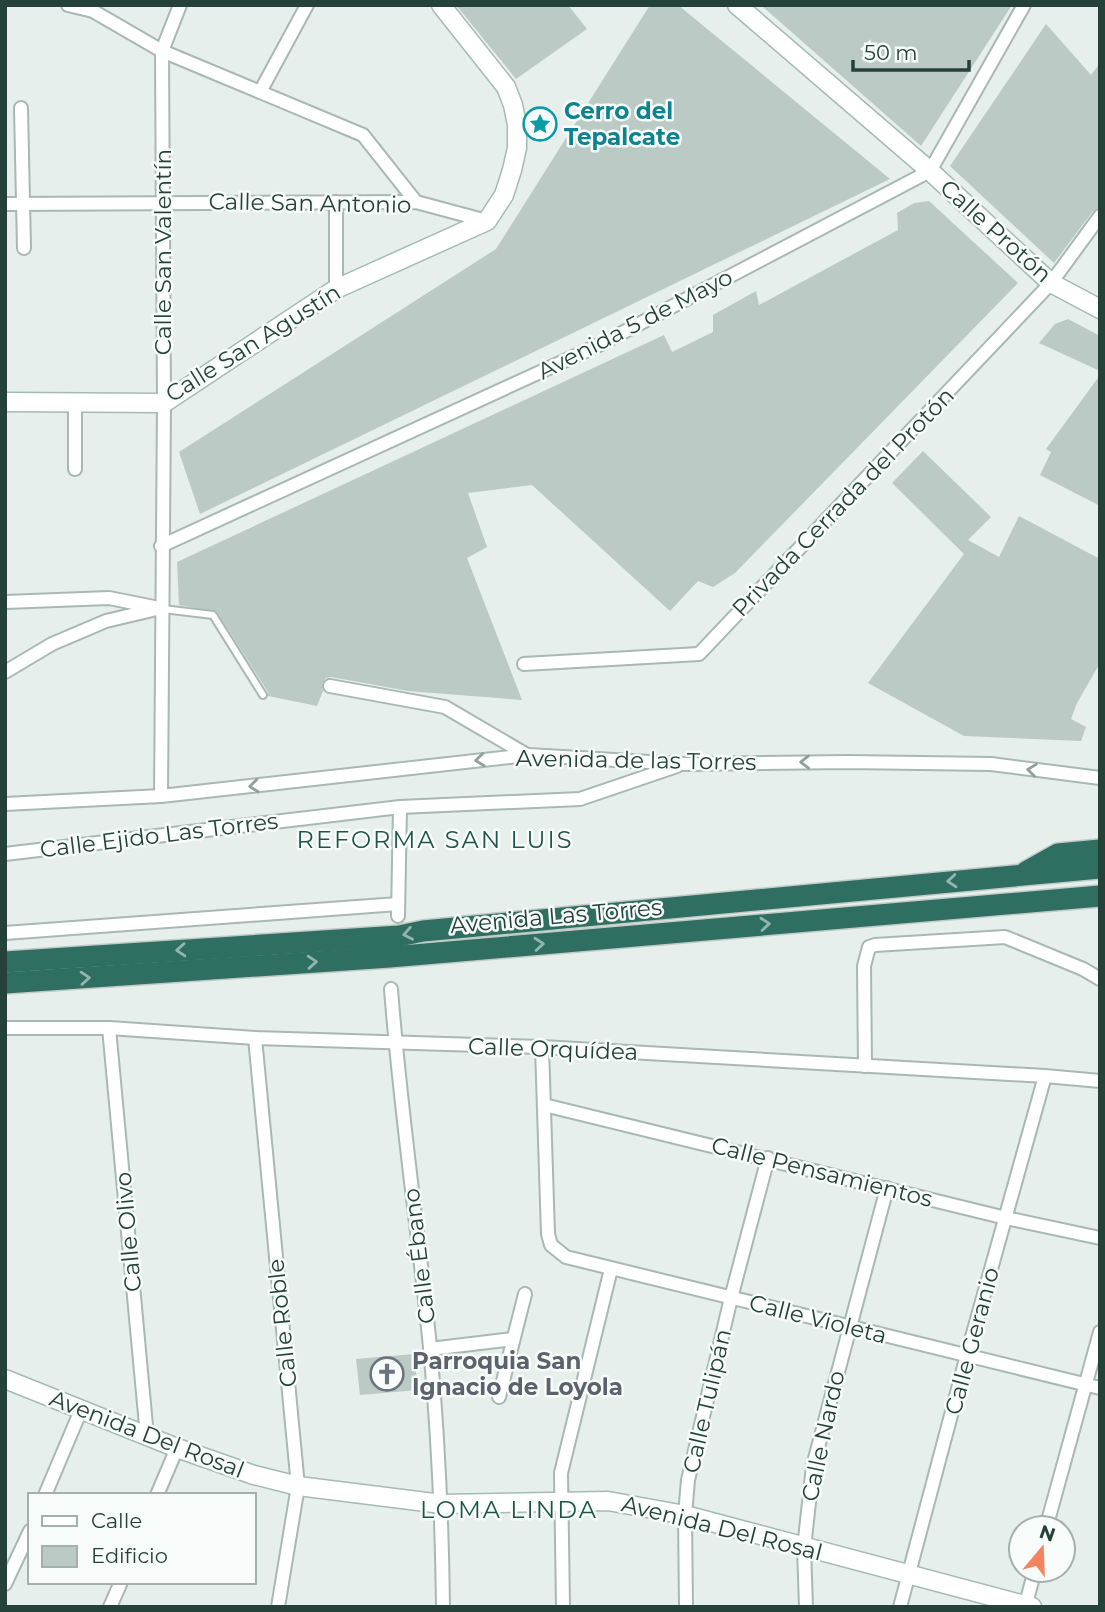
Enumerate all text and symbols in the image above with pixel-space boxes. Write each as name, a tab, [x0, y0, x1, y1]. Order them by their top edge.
scale bar	[853, 28, 968, 72]
text: 50 m	[864, 40, 918, 65]
place label: Cerro del Tepalcate	[564, 97, 680, 151]
place icon: Cerro del Tepalcate	[521, 105, 559, 143]
street label: Calle San Valentín	[149, 149, 177, 355]
street label: Calle Protón	[935, 174, 1057, 288]
street label: Calle San Antonio	[208, 187, 412, 219]
street label: Avenida 5 de Mayo	[533, 263, 737, 385]
street label: Calle San Agustín	[160, 278, 346, 408]
street label: Privada Cerrada del Protón	[726, 382, 960, 622]
street label: Avenida de las Torres	[515, 744, 757, 776]
one-way arrow	[474, 752, 485, 767]
one-way arrow	[799, 754, 810, 770]
one-way arrow	[1026, 762, 1038, 777]
one-way arrow	[248, 778, 260, 793]
street label: Calle Ejido Las Torres	[38, 806, 280, 864]
district label: REFORMA SAN LUIS	[297, 825, 573, 854]
one-way arrow	[946, 874, 957, 889]
street label: Avenida Las Torres	[449, 893, 663, 939]
one-way arrow	[759, 916, 771, 931]
one-way arrow	[402, 926, 414, 941]
one-way arrow	[533, 937, 544, 952]
one-way arrow	[176, 942, 187, 957]
one-way arrow	[307, 955, 318, 970]
one-way arrow	[80, 971, 91, 986]
street label: Calle Orquídea	[467, 1032, 639, 1066]
street label: Calle Pensamientos	[708, 1131, 936, 1213]
street label: Calle Olivo	[109, 1171, 147, 1293]
street label: Calle Ébano	[397, 1187, 441, 1325]
street label: Calle Roble	[261, 1258, 303, 1388]
street label: Calle Geranio	[939, 1264, 1005, 1418]
street label: Calle Violeta	[746, 1288, 890, 1350]
street label: Calle Tulipán	[677, 1326, 737, 1476]
place label: Parroquia San Ignacio de Loyola	[412, 1347, 623, 1401]
church icon: Parroquia San Ignacio de Loyola	[368, 1355, 406, 1393]
street label: Calle Nardo	[795, 1368, 851, 1504]
street label: Avenida Del Rosal	[46, 1384, 248, 1484]
street label: Avenida Del Rosal	[619, 1490, 825, 1566]
legend	[28, 1493, 256, 1584]
district label: LOMA LINDA	[420, 1495, 598, 1524]
text: Calle	[91, 1508, 142, 1533]
north arrow	[1007, 1514, 1077, 1584]
text: N	[1036, 1520, 1058, 1547]
text: Edificio	[91, 1543, 168, 1568]

